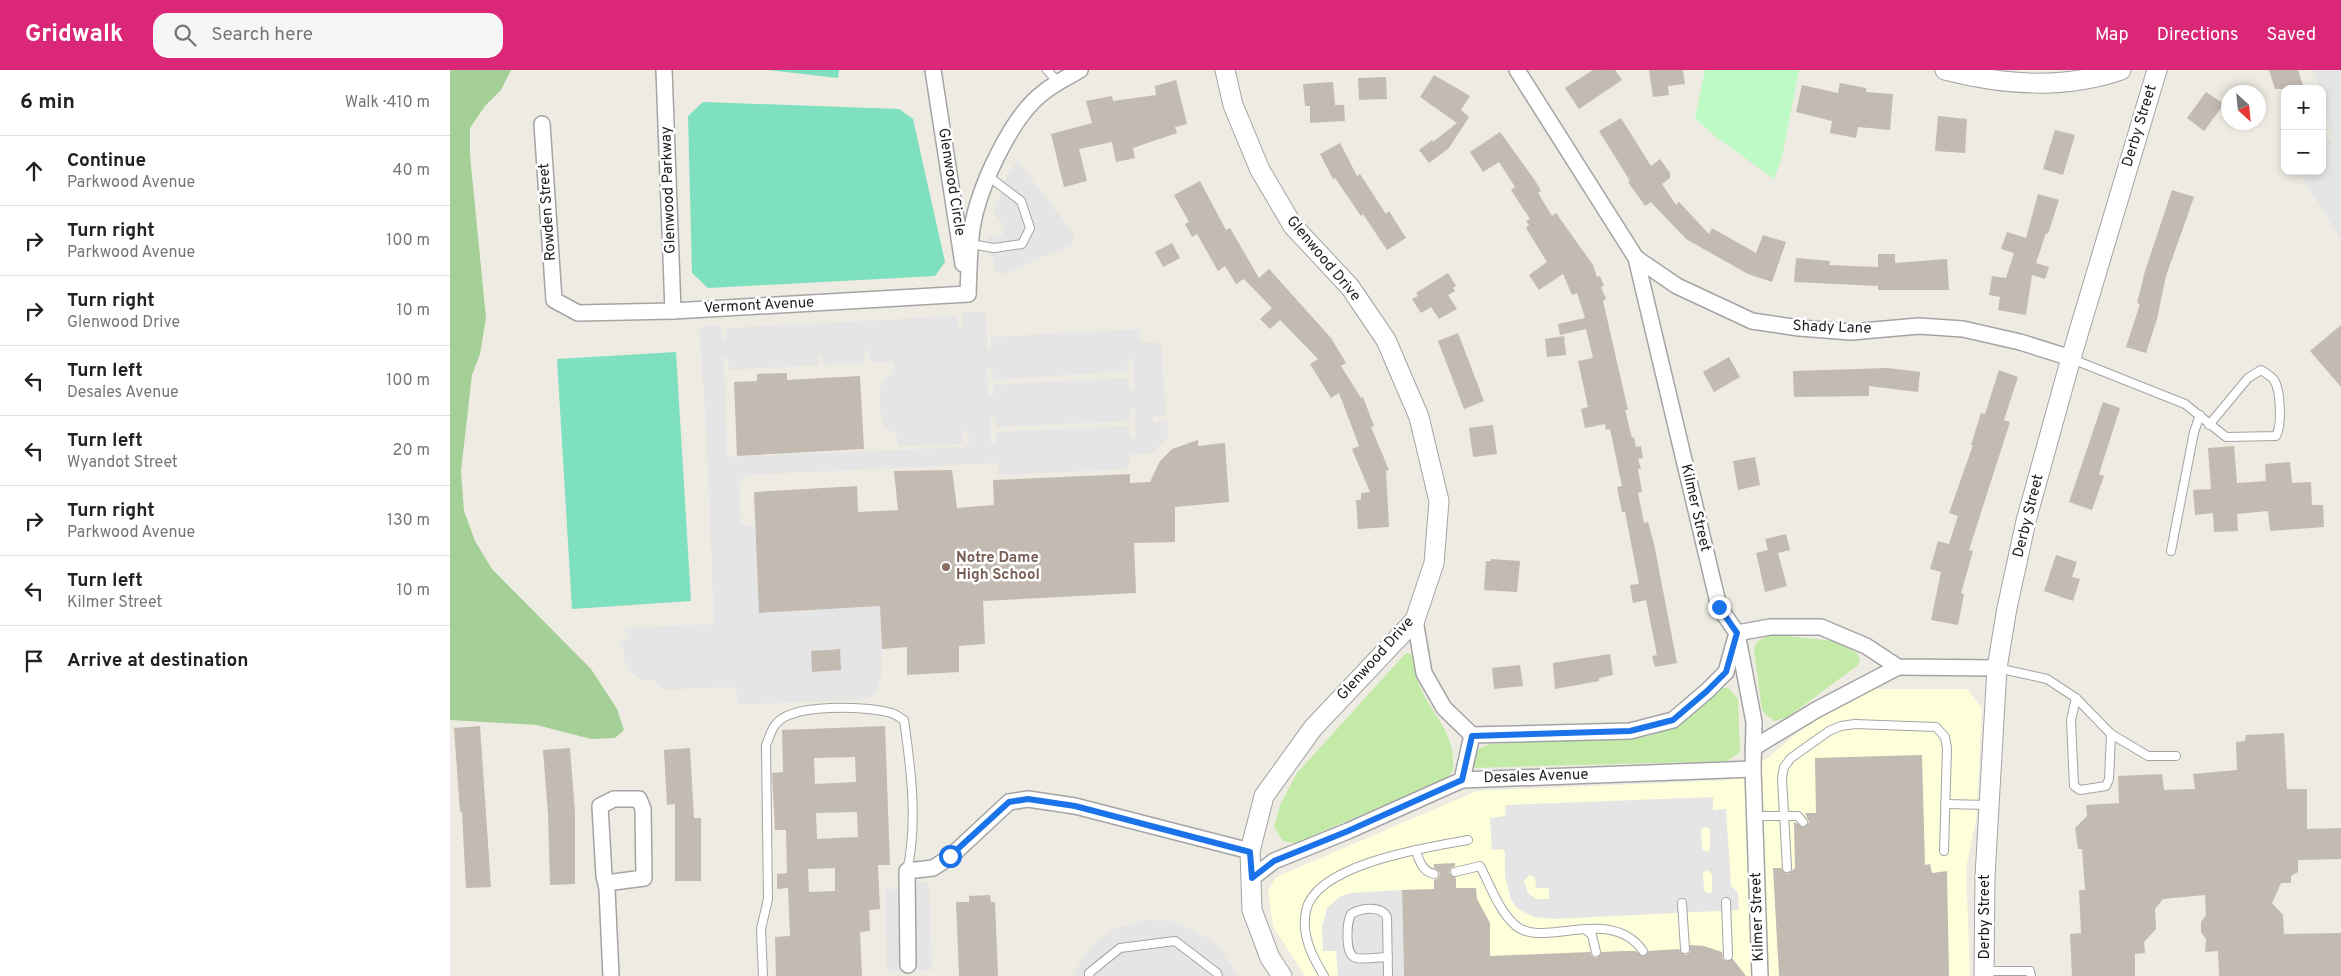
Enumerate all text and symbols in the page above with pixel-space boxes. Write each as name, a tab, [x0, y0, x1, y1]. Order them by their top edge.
search box	[153, 13, 503, 58]
text: Gridwalk	[25, 20, 123, 50]
icon: search	[171, 21, 199, 49]
text: Search here	[211, 23, 313, 47]
text: Map	[2095, 24, 2129, 47]
text: Directions	[2157, 24, 2239, 47]
text: Saved	[2267, 24, 2316, 47]
street label: Derby Street	[2118, 82, 2162, 170]
north arrow	[2221, 85, 2266, 130]
map controls	[2281, 85, 2326, 175]
button: +	[2281, 85, 2326, 130]
text: 6 min	[20, 89, 75, 116]
text: Walk · 410 m	[345, 93, 430, 113]
street label: Glenwood Parkway	[657, 126, 681, 254]
street label: Glenwood Circle	[933, 127, 969, 237]
button: −	[2281, 130, 2326, 175]
text: Continue	[67, 149, 146, 173]
icon: ahead	[20, 157, 48, 185]
text: 40 m	[392, 161, 430, 181]
street label: Rowden Street	[535, 162, 561, 262]
text: Parkwood Avenue	[67, 173, 195, 193]
street label: Glenwood Drive	[1282, 212, 1364, 306]
text: Turn right	[67, 219, 155, 243]
icon: right	[20, 227, 48, 255]
text: 100 m	[386, 231, 430, 251]
text: Parkwood Avenue	[67, 243, 195, 263]
text: Turn right	[67, 289, 155, 313]
street label: Vermont Avenue	[703, 294, 815, 318]
icon: right	[20, 297, 48, 325]
text: 10 m	[396, 301, 430, 321]
text: Glenwood Drive	[67, 313, 180, 333]
street label: Shady Lane	[1792, 317, 1872, 339]
text: Turn left	[67, 359, 143, 383]
icon: left	[20, 367, 48, 395]
text: 100 m	[386, 371, 430, 391]
text: Desales Avenue	[67, 383, 179, 403]
text: Turn left	[67, 429, 143, 453]
icon: left	[20, 437, 48, 465]
text: 20 m	[393, 441, 430, 461]
text: Wyandot Street	[67, 453, 178, 473]
street label: Kilmer Street	[1676, 462, 1714, 554]
street label: Derby Street	[2009, 472, 2049, 560]
text: Turn right	[67, 499, 155, 523]
icon: right	[20, 507, 48, 535]
text: 130 m	[387, 511, 430, 531]
text: Parkwood Avenue	[67, 523, 195, 543]
place label: Notre Dame High School	[956, 549, 1040, 585]
marker: Notre Dame High School	[940, 561, 952, 573]
text: Turn left	[67, 569, 143, 593]
icon: left	[20, 577, 48, 605]
text: 10 m	[396, 581, 430, 601]
text: Kilmer Street	[67, 593, 162, 613]
route end	[1708, 596, 1731, 619]
street label: Glenwood Drive	[1333, 613, 1419, 705]
icon: arrive	[20, 647, 48, 675]
text: Arrive at destination	[67, 649, 248, 673]
street label: Desales Avenue	[1483, 766, 1589, 788]
route start	[939, 845, 962, 868]
street label: Kilmer Street	[1747, 872, 1769, 962]
street label: Derby Street	[1976, 874, 1995, 960]

